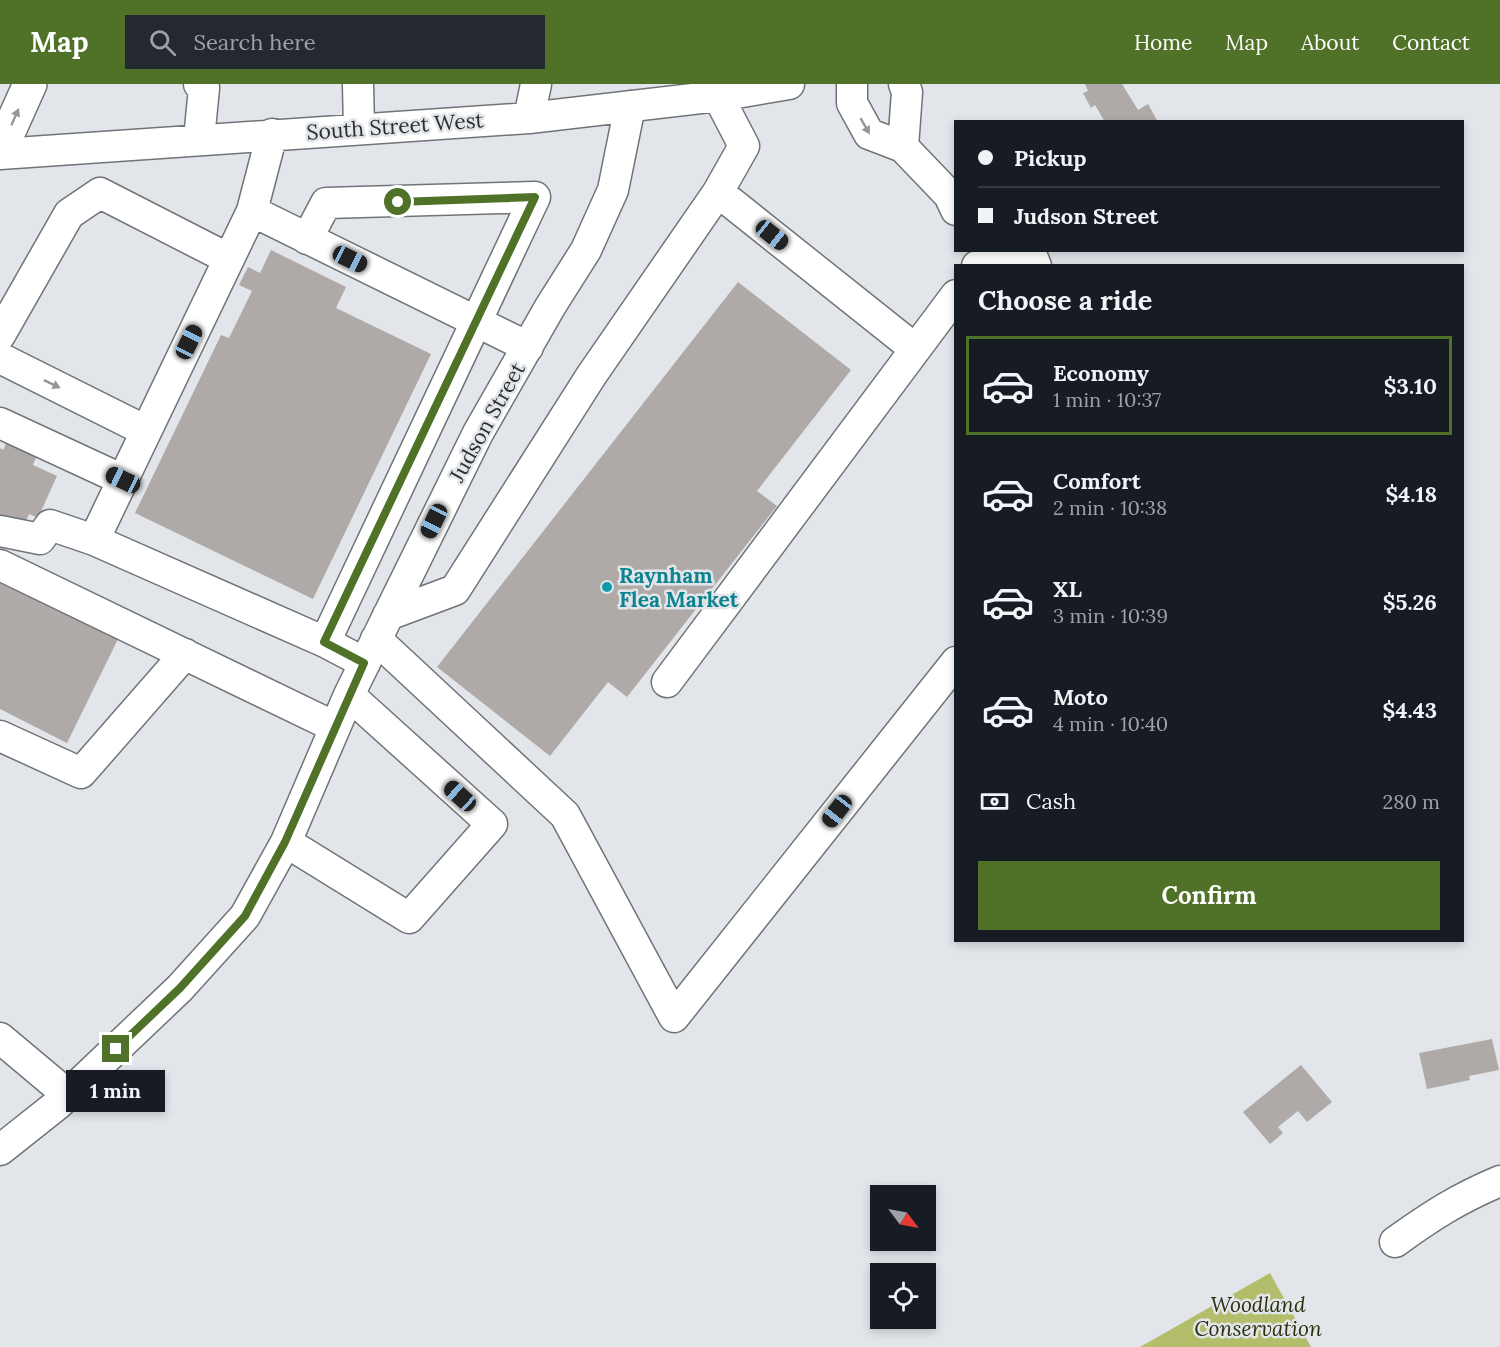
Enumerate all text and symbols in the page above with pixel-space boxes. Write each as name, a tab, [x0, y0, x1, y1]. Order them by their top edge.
search box	[125, 15, 545, 69]
text: Map	[30, 24, 89, 60]
icon: search	[146, 26, 179, 59]
text: Search here	[194, 28, 316, 56]
text: Home	[1134, 29, 1192, 56]
text: Map	[1225, 29, 1268, 56]
text: About	[1301, 29, 1359, 56]
text: Contact	[1392, 29, 1470, 56]
street label: South Street West	[306, 106, 485, 146]
one-way arrow	[10, 108, 20, 126]
one-way arrow	[860, 118, 870, 135]
text: Pickup	[1014, 144, 1087, 172]
route start	[384, 188, 411, 215]
text: Judson Street	[1014, 202, 1158, 230]
car	[752, 217, 792, 253]
car	[330, 243, 370, 275]
text: Choose a ride	[978, 283, 1152, 317]
car	[173, 322, 205, 362]
street label: Judson Street	[443, 357, 531, 487]
icon: car	[981, 359, 1035, 413]
text: Economy	[1053, 359, 1149, 387]
text: $3.10	[1384, 372, 1437, 400]
one-way arrow	[44, 379, 61, 389]
text: 1 min · 10:37	[1053, 387, 1161, 412]
car	[103, 464, 143, 496]
icon: car	[981, 467, 1035, 521]
text: Comfort	[1053, 467, 1141, 495]
text: $4.18	[1385, 480, 1437, 508]
text: 2 min · 10:38	[1053, 495, 1167, 520]
car	[418, 501, 450, 541]
place label: Raynham Flea Market	[619, 562, 739, 613]
icon: car	[981, 575, 1035, 629]
text: XL	[1053, 575, 1082, 603]
marker: Raynham Flea Market	[600, 580, 614, 594]
text: $5.26	[1383, 588, 1437, 616]
text: 3 min · 10:39	[1053, 603, 1168, 628]
icon: car	[981, 683, 1035, 737]
text: Moto	[1053, 683, 1108, 711]
text: $4.43	[1383, 696, 1437, 724]
text: 4 min · 10:40	[1053, 711, 1168, 736]
car	[441, 777, 479, 815]
icon: cash	[978, 785, 1011, 818]
text: Cash	[1026, 787, 1076, 815]
text: 280 m	[1382, 789, 1440, 814]
car	[819, 791, 855, 831]
button: Confirm	[978, 861, 1440, 930]
route end	[102, 1035, 129, 1062]
callout: 1 min	[66, 1070, 166, 1112]
text: 1 min	[90, 1078, 141, 1103]
north arrow	[870, 1185, 936, 1251]
map controls	[870, 1185, 936, 1329]
button: locate	[870, 1263, 936, 1329]
park label: Woodland Conservation	[1194, 1291, 1322, 1342]

